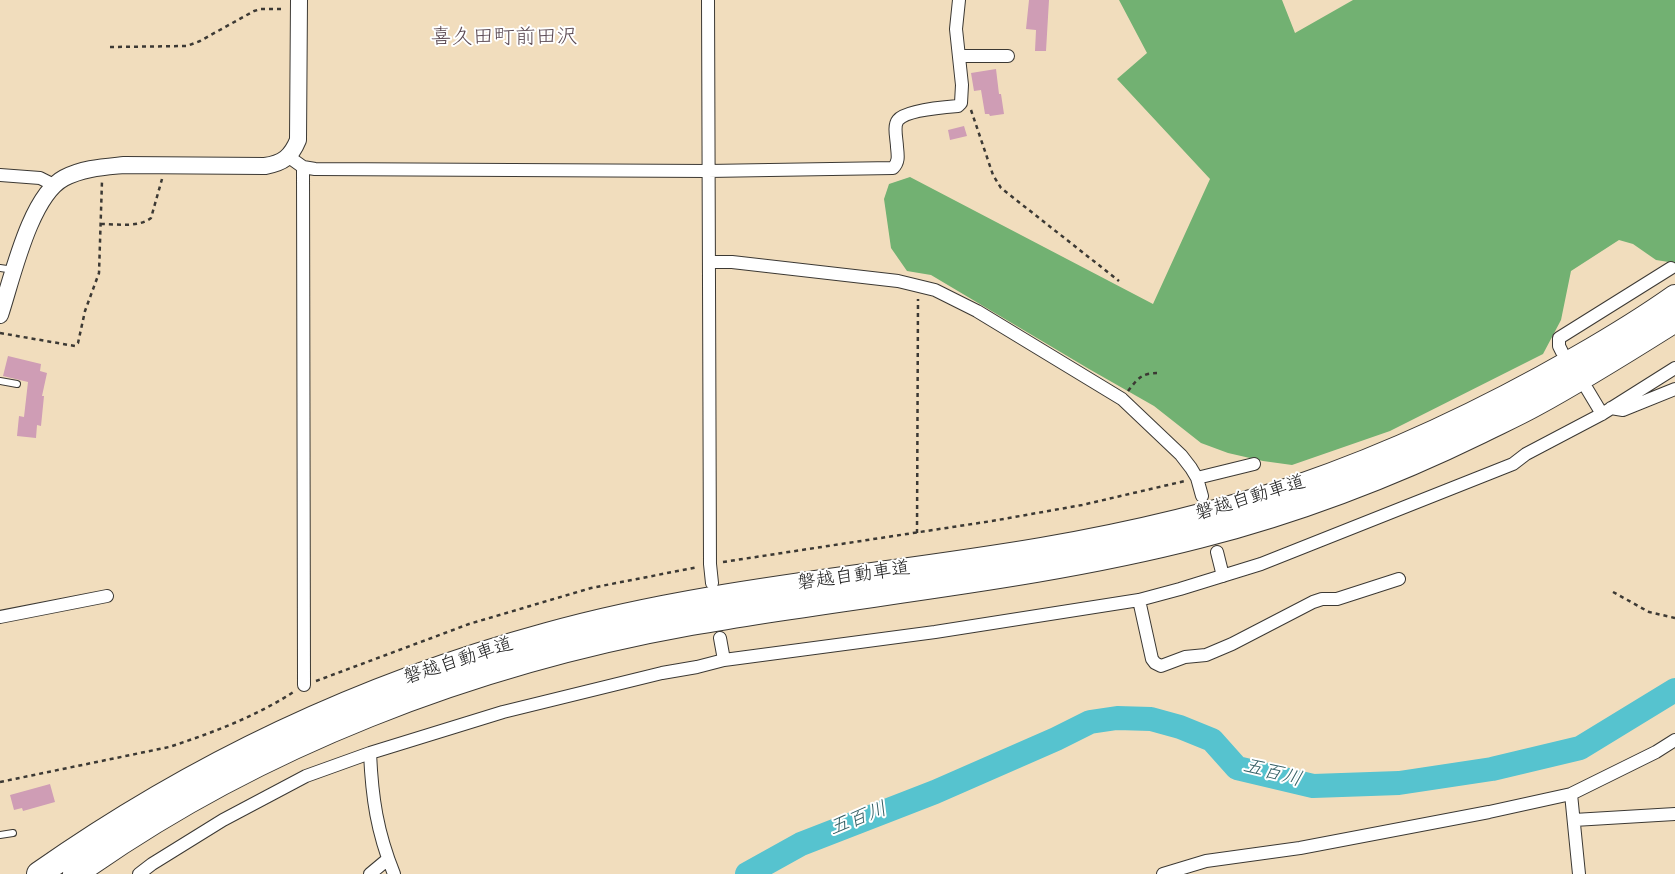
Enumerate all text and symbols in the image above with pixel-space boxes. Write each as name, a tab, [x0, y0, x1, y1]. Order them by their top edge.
district label: 喜久田町前田沢	[431, 27, 577, 53]
street label: 磐越自動車道	[1193, 472, 1309, 528]
street label: 磐越自動車道	[796, 559, 912, 597]
street label: 磐越自動車道	[401, 635, 517, 691]
water label: 五百川	[1240, 756, 1304, 794]
water label: 五百川	[827, 799, 891, 843]

